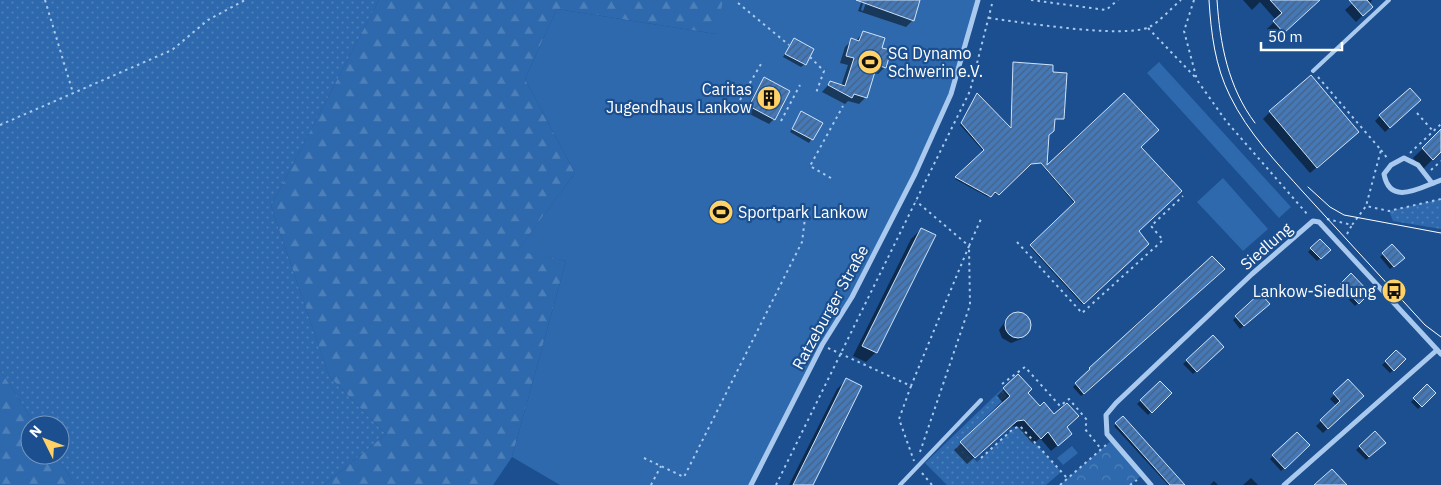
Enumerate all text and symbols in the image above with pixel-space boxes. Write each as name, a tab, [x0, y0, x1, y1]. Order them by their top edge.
scale bar	[1261, 20, 1342, 52]
text: 50 m	[1268, 27, 1303, 46]
place label: SG Dynamo Schwerin e.V.	[888, 43, 983, 81]
sports icon: SG Dynamo Schwerin e.V.	[857, 49, 883, 75]
place label: Caritas Jugendhaus Lankow	[606, 79, 752, 117]
building icon: Caritas Jugendhaus Lankow	[756, 85, 782, 111]
sports icon: Sportpark Lankow	[708, 199, 734, 225]
place label: Sportpark Lankow	[738, 202, 868, 222]
street label: Siedlung	[1236, 218, 1296, 274]
street label: Ratzeburger Straße	[788, 241, 873, 373]
bus stop icon: Lankow-Siedlung	[1381, 278, 1407, 304]
place label: Lankow-Siedlung	[1253, 281, 1377, 301]
north arrow	[20, 415, 70, 465]
text: N	[25, 422, 45, 441]

